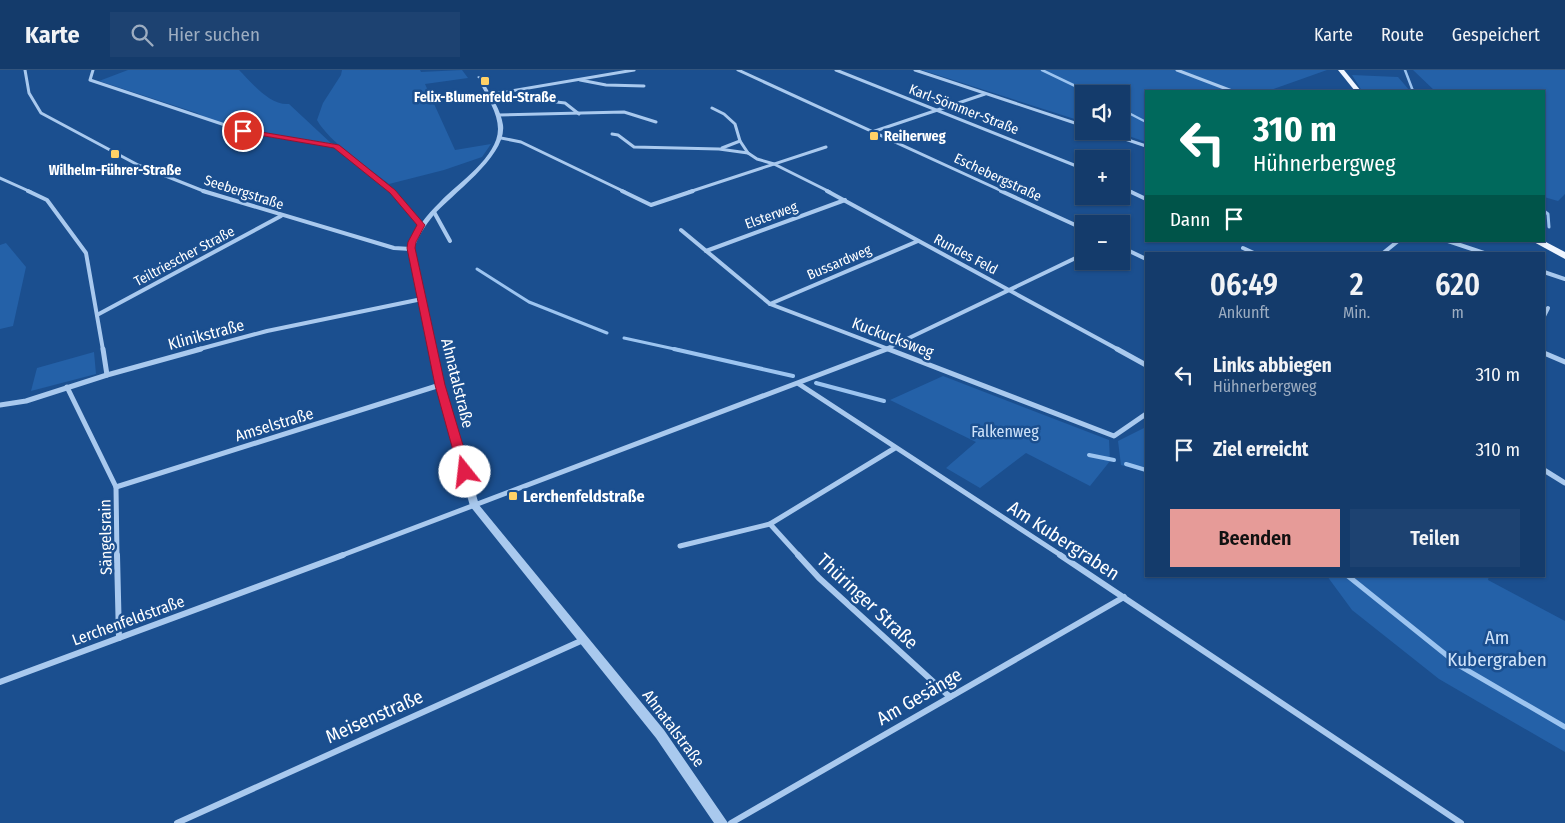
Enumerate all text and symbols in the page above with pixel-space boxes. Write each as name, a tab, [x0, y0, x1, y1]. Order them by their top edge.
search box	[110, 12, 460, 57]
text: Karte	[25, 21, 80, 49]
icon: search	[128, 21, 156, 49]
text: Hier suchen	[168, 23, 260, 46]
text: Karte	[1314, 24, 1353, 46]
text: Route	[1381, 24, 1424, 46]
text: Gespeichert	[1452, 24, 1540, 46]
marker: Felix-Blumenfeld-Straße	[479, 75, 491, 87]
street label: Karl-Sömmer-Straße	[907, 81, 1021, 138]
map controls	[1075, 85, 1130, 270]
button: sound	[1075, 85, 1130, 140]
place label: Felix-Blumenfeld-Straße	[414, 89, 556, 106]
text: 310 m	[1253, 108, 1337, 150]
pin	[222, 110, 264, 152]
icon: left	[1170, 110, 1235, 175]
icon: arrive	[229, 117, 257, 145]
place label: Reiherweg	[884, 128, 946, 145]
marker: Reiherweg	[868, 130, 880, 142]
marker: Wilhelm-Führer-Straße	[109, 148, 121, 160]
street label: Eschebergstraße	[951, 150, 1044, 205]
button: +	[1075, 150, 1130, 205]
text: Hühnerbergweg	[1253, 150, 1395, 177]
place label: Wilhelm-Führer-Straße	[49, 162, 181, 179]
street label: Seebergstraße	[202, 172, 286, 213]
street label: Elsterweg	[742, 198, 800, 233]
icon: arrive	[1220, 205, 1248, 233]
text: Dann	[1170, 208, 1210, 231]
button: −	[1075, 215, 1130, 270]
street label: Teiltriescher Straße	[131, 223, 237, 290]
street label: Rundes Feld	[931, 231, 1001, 278]
street label: Bussardweg	[804, 241, 874, 284]
text: 06:49	[1210, 267, 1278, 303]
text: 2	[1350, 267, 1363, 303]
text: 620	[1435, 267, 1480, 303]
text: Ankunft	[1218, 303, 1270, 322]
text: Min.	[1343, 303, 1370, 322]
text: m	[1451, 303, 1464, 322]
street label: Kuckucksweg	[849, 313, 937, 362]
street label: Klinikstraße	[166, 315, 246, 354]
street label: Ahnatalstraße	[437, 336, 478, 430]
text: Links abbiegen	[1213, 354, 1332, 377]
icon: left	[1170, 361, 1198, 389]
text: 310 m	[1476, 363, 1520, 386]
text: Hühnerbergweg	[1213, 377, 1317, 396]
street label: Amselstraße	[233, 404, 316, 445]
park label: Falkenweg	[971, 422, 1039, 441]
icon: arrive	[1170, 436, 1198, 464]
text: Ziel erreicht	[1213, 438, 1309, 461]
text: 310 m	[1476, 438, 1520, 461]
position arrow	[438, 445, 490, 497]
place label: Lerchenfeldstraße	[523, 487, 645, 506]
marker: Lerchenfeldstraße	[507, 490, 519, 502]
street label: Am Kubergraben	[1004, 496, 1124, 585]
street label: Sängelsrain	[95, 499, 116, 575]
button: Beenden	[1170, 509, 1340, 567]
button: Teilen	[1350, 509, 1520, 567]
street label: Thüringer Straße	[812, 549, 923, 654]
street label: Lerchenfeldstraße	[69, 591, 187, 650]
park label: Am Kubergraben	[1447, 626, 1547, 671]
street label: Am Gesänge	[873, 663, 966, 730]
street label: Meisenstraße	[322, 685, 427, 748]
street label: Ahnatalstraße	[638, 686, 709, 771]

